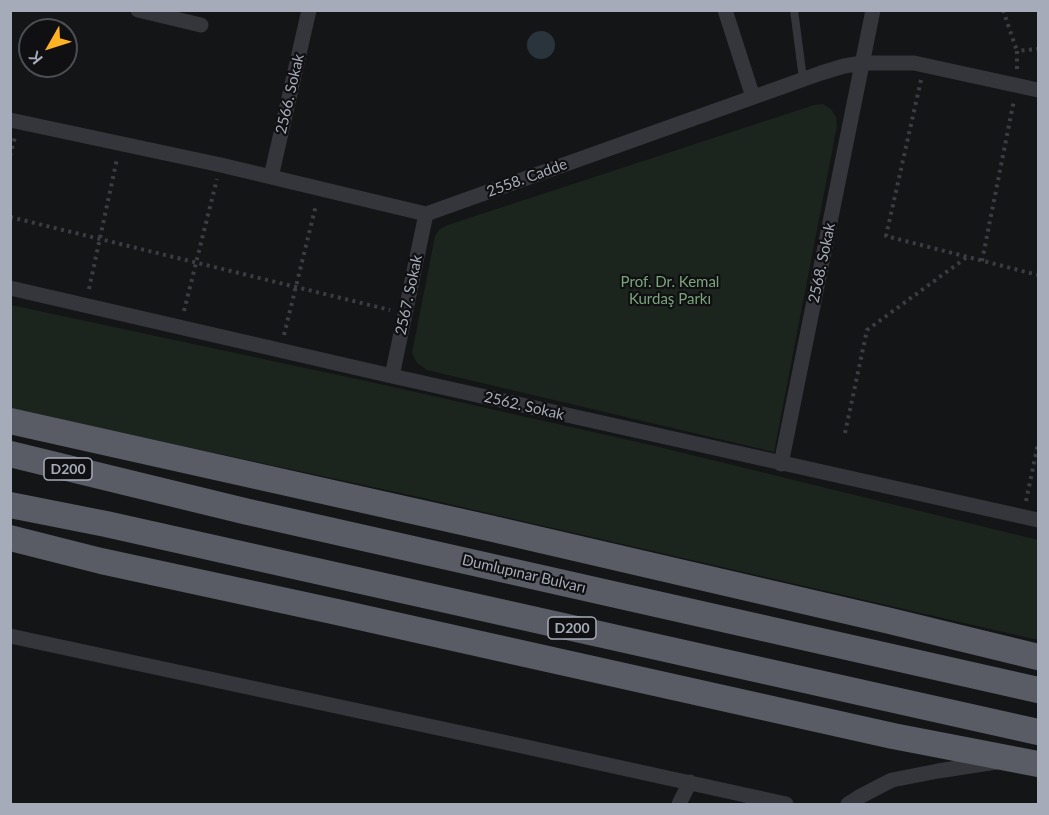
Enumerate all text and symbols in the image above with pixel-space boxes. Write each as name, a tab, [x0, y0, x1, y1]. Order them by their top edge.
north arrow	[18, 18, 78, 78]
text: K	[24, 48, 46, 69]
street label: 2566. Sokak	[272, 52, 308, 136]
street label: 2558. Cadde	[484, 155, 570, 201]
street label: 2568. Sokak	[805, 221, 839, 305]
street label: 2567. Sokak	[392, 253, 426, 337]
park label: Prof. Dr. Kemal Kurdaş Parkı	[621, 273, 719, 308]
street label: 2562. Sokak	[482, 388, 566, 424]
road number: D200	[44, 458, 92, 480]
street label: Dumlupınar Bulvarı	[460, 551, 588, 597]
road number: D200	[548, 617, 596, 639]

